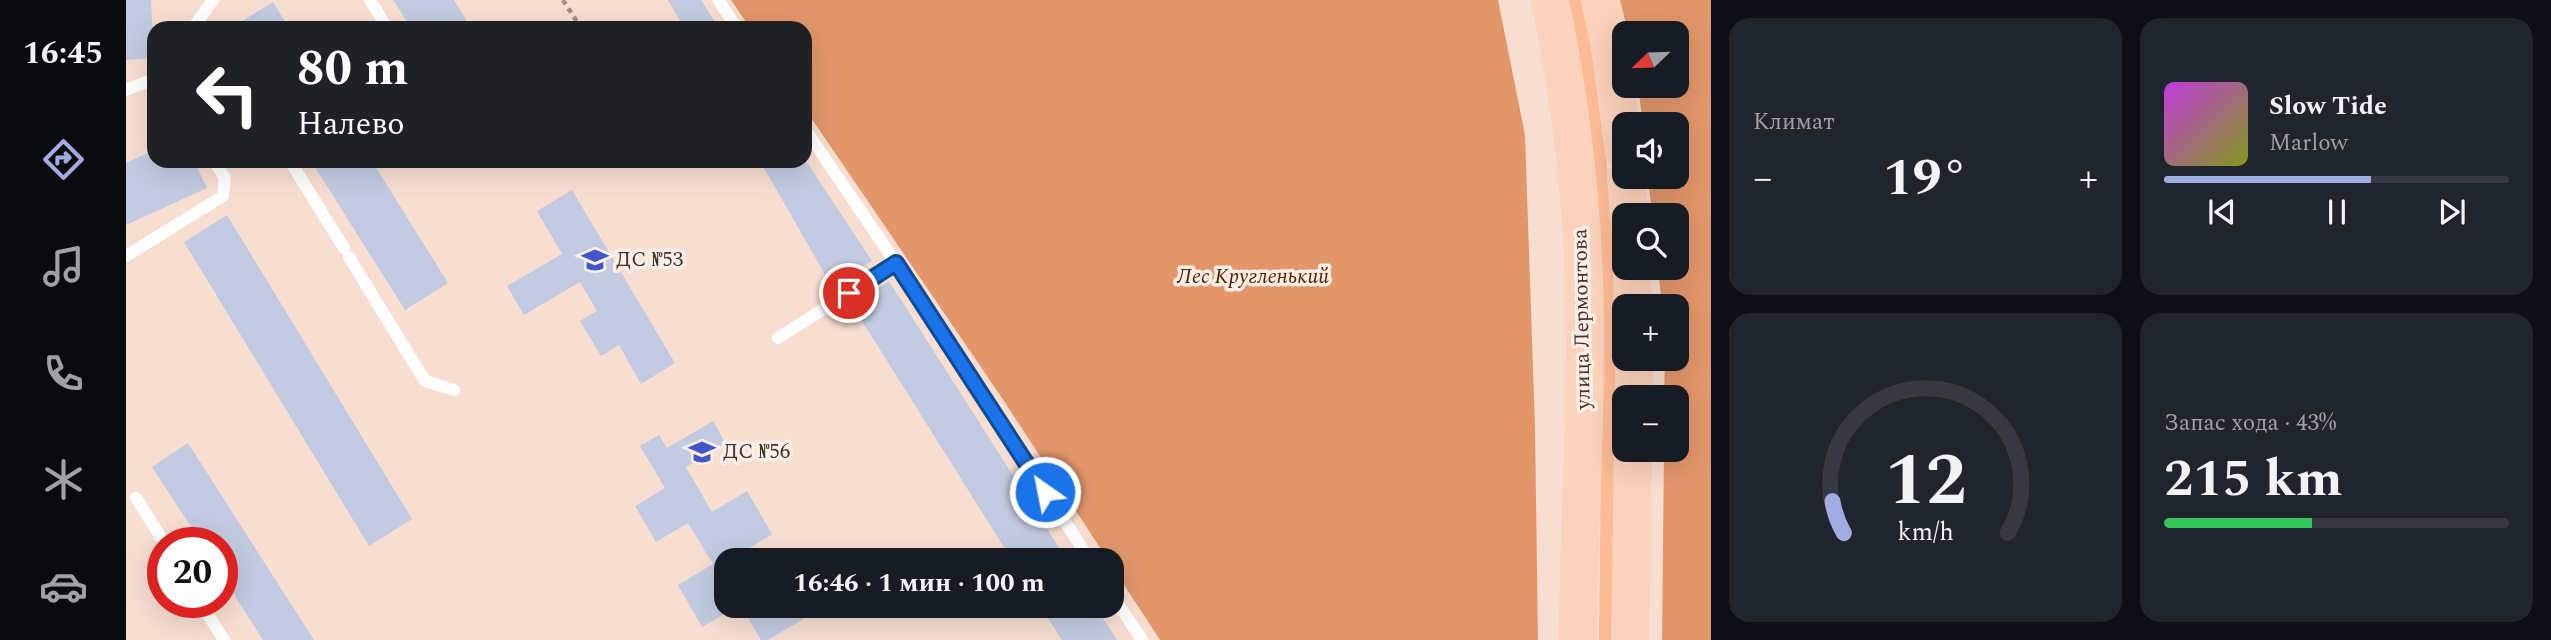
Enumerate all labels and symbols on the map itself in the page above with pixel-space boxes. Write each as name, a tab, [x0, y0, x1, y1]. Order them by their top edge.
north arrow	[1612, 21, 1689, 98]
street label: улица Лермонтова	[1564, 228, 1600, 411]
place label: ДС №53	[616, 244, 684, 276]
school or university icon: ДС №53	[580, 245, 610, 275]
park label: Лес Кругленький	[1176, 261, 1329, 293]
pin	[819, 263, 879, 323]
place label: ДС №56	[723, 436, 790, 468]
school or university icon: ДС №56	[687, 437, 717, 467]
position arrow	[1008, 455, 1082, 529]
speed limit sign: 20	[147, 527, 238, 618]

